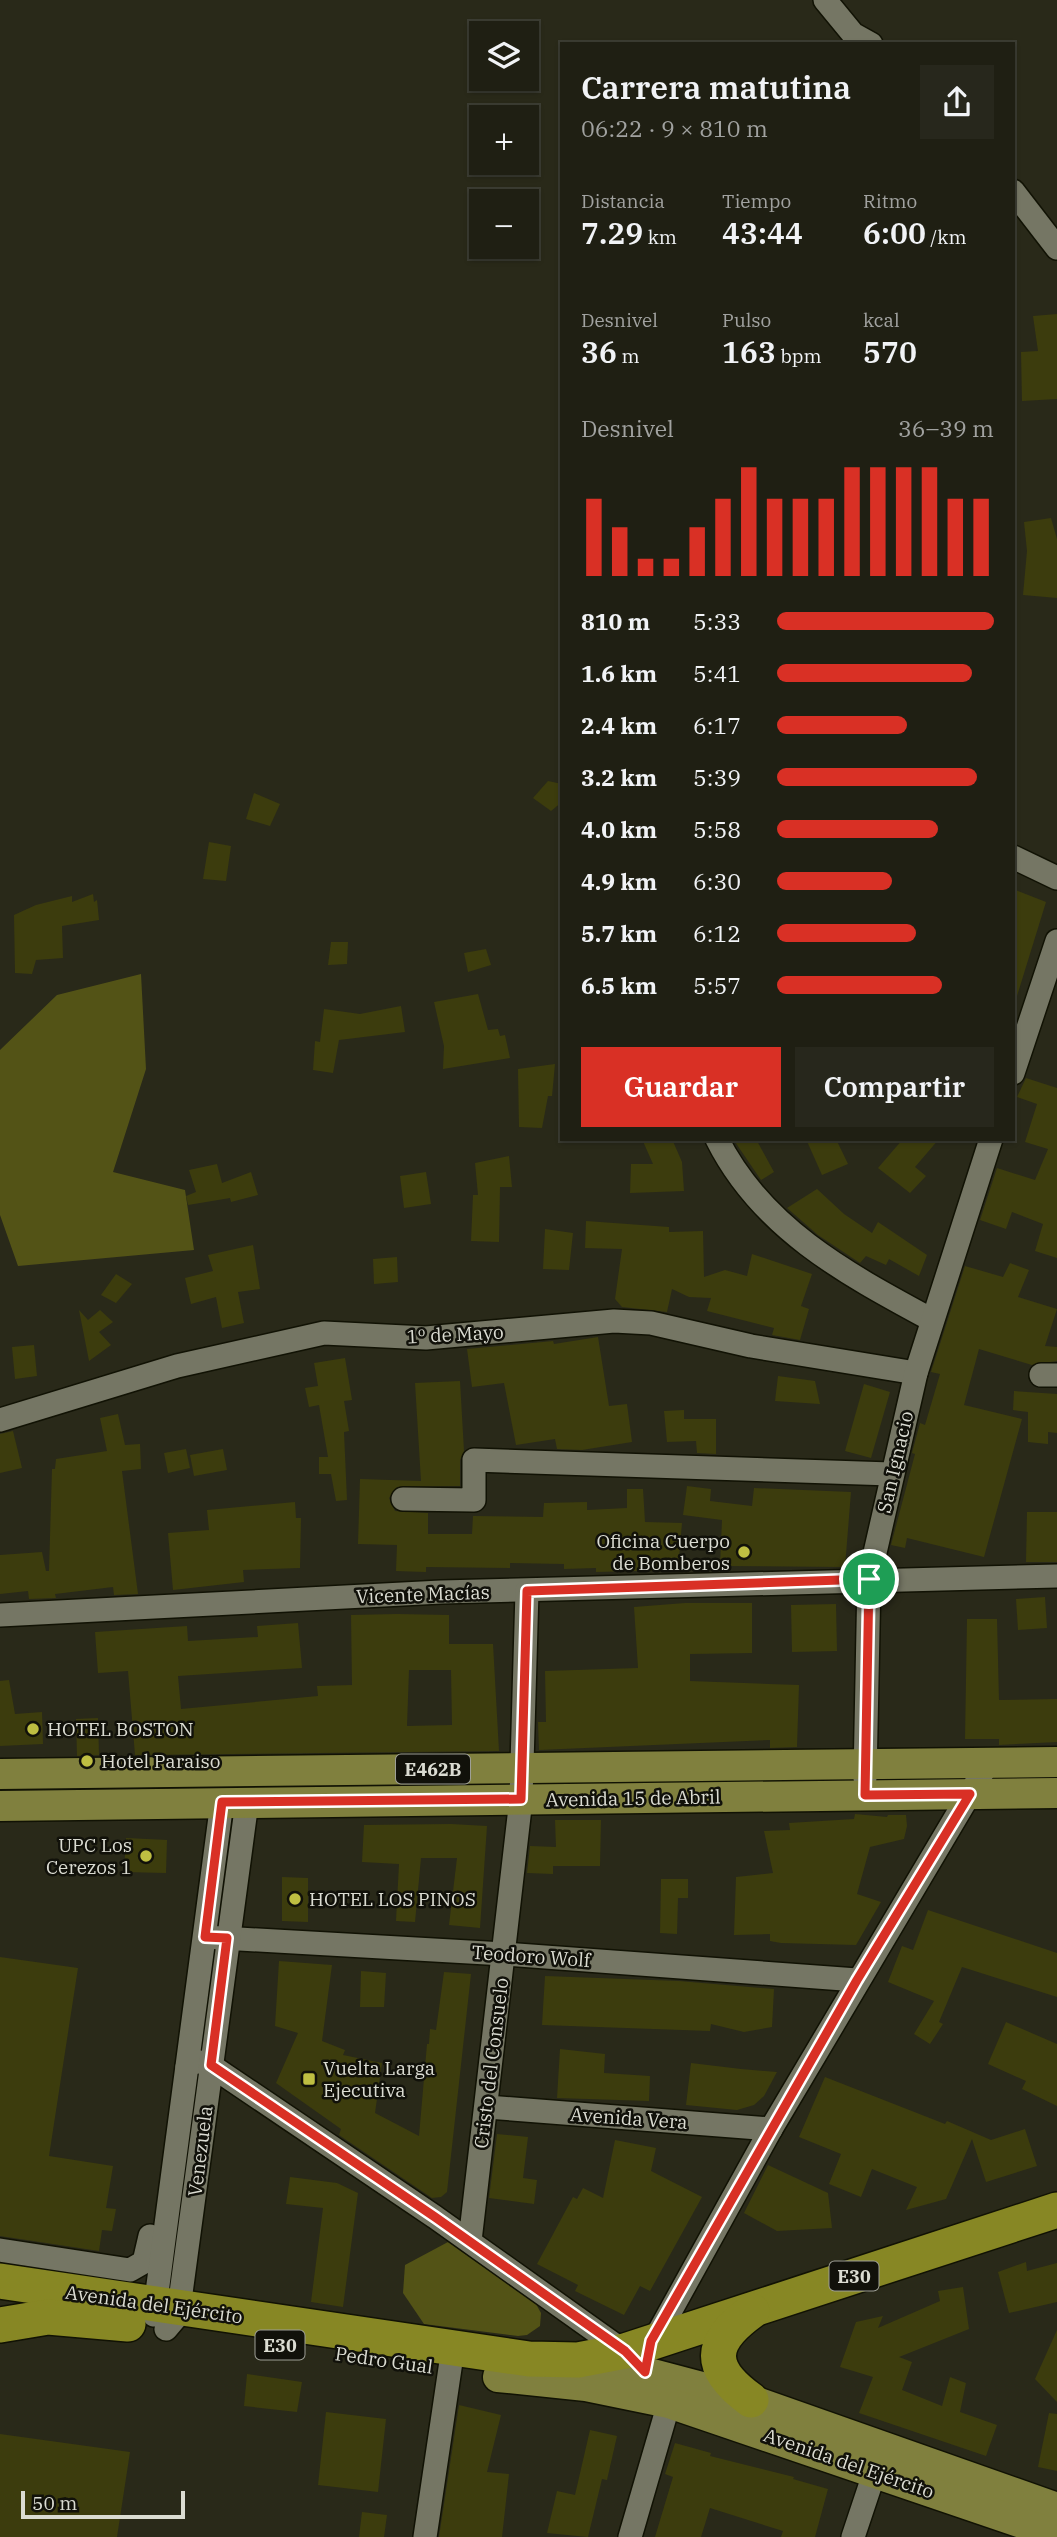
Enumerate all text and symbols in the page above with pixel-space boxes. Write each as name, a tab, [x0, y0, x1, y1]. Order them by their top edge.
map controls	[469, 21, 539, 259]
button: layers	[469, 21, 539, 91]
button: share	[920, 65, 994, 139]
text: Carrera matutina	[581, 66, 851, 108]
button: +	[469, 105, 539, 175]
text: 06:22 · 9 × 810 m	[581, 113, 768, 143]
button: −	[469, 189, 539, 259]
text: Distancia	[581, 189, 665, 213]
text: Tiempo	[722, 189, 791, 213]
text: Ritmo	[863, 189, 917, 213]
text: 7.29	[581, 213, 643, 252]
text: 43:44	[722, 213, 803, 252]
text: 6:00	[863, 213, 926, 252]
text: km	[643, 225, 677, 249]
text: /km	[926, 225, 967, 249]
text: Desnivel	[581, 308, 658, 332]
text: Pulso	[722, 308, 771, 332]
text: kcal	[863, 308, 900, 332]
text: 36	[581, 332, 617, 371]
text: 163	[722, 332, 776, 371]
text: 570	[863, 332, 917, 371]
text: m	[617, 344, 640, 368]
text: bpm	[776, 344, 822, 368]
text: Desnivel	[581, 413, 674, 443]
text: 36–39 m	[898, 413, 994, 443]
text: 810 m	[581, 606, 650, 636]
text: 5:33	[693, 606, 741, 636]
text: 1.6 km	[581, 658, 657, 688]
text: 5:41	[693, 658, 741, 688]
text: 2.4 km	[581, 710, 657, 740]
text: 6:17	[693, 710, 741, 740]
text: 3.2 km	[581, 762, 657, 792]
text: 5:39	[693, 762, 741, 792]
text: 4.0 km	[581, 814, 657, 844]
text: 5:58	[693, 814, 741, 844]
text: 4.9 km	[581, 866, 657, 896]
text: 6:30	[693, 866, 741, 896]
text: 5.7 km	[581, 918, 657, 948]
text: 6:12	[693, 918, 741, 948]
text: 6.5 km	[581, 970, 657, 1000]
text: 5:57	[693, 970, 741, 1000]
button: Guardar	[581, 1047, 781, 1127]
button: Compartir	[795, 1047, 994, 1127]
street label: 1º de Mayo	[406, 1319, 504, 1349]
street label: San Ignacio	[872, 1409, 918, 1515]
place label: Oficina Cuerpo de Bomberos	[596, 1529, 730, 1575]
marker: Oficina Cuerpo de Bomberos	[736, 1544, 752, 1560]
pin	[839, 1549, 899, 1609]
icon: arrive	[850, 1560, 888, 1598]
street label: Vicente Macías	[356, 1580, 490, 1608]
place label: HOTEL BOSTON	[47, 1717, 194, 1741]
marker: HOTEL BOSTON	[25, 1721, 41, 1737]
place label: Hotel Paraiso	[101, 1749, 220, 1773]
marker: Hotel Paraiso	[79, 1753, 95, 1769]
road number: E462B	[396, 1754, 470, 1784]
street label: Avenida 15 de Abril	[545, 1784, 721, 1812]
place label: UPC Los Cerezos 1	[46, 1833, 132, 1879]
marker: UPC Los Cerezos 1	[138, 1848, 154, 1864]
place label: HOTEL LOS PINOS	[309, 1887, 476, 1911]
marker: HOTEL LOS PINOS	[287, 1891, 303, 1907]
street label: Teodoro Wolf	[471, 1940, 593, 1972]
street label: Cristo del Consuelo	[469, 1976, 513, 2150]
place label: Vuelta Larga Ejecutiva	[323, 2056, 435, 2102]
marker: Vuelta Larga Ejecutiva	[301, 2071, 317, 2087]
street label: Avenida Vera	[569, 2102, 689, 2134]
street label: Venezuela	[183, 2104, 217, 2198]
road number: E30	[830, 2262, 878, 2290]
street label: Avenida del Ejército	[64, 2280, 244, 2328]
road number: E30	[256, 2330, 304, 2360]
street label: Pedro Gual	[334, 2341, 435, 2379]
street label: Avenida del Ejército	[761, 2423, 937, 2503]
scale bar	[21, 2488, 186, 2520]
text: 50 m	[32, 2491, 77, 2515]

